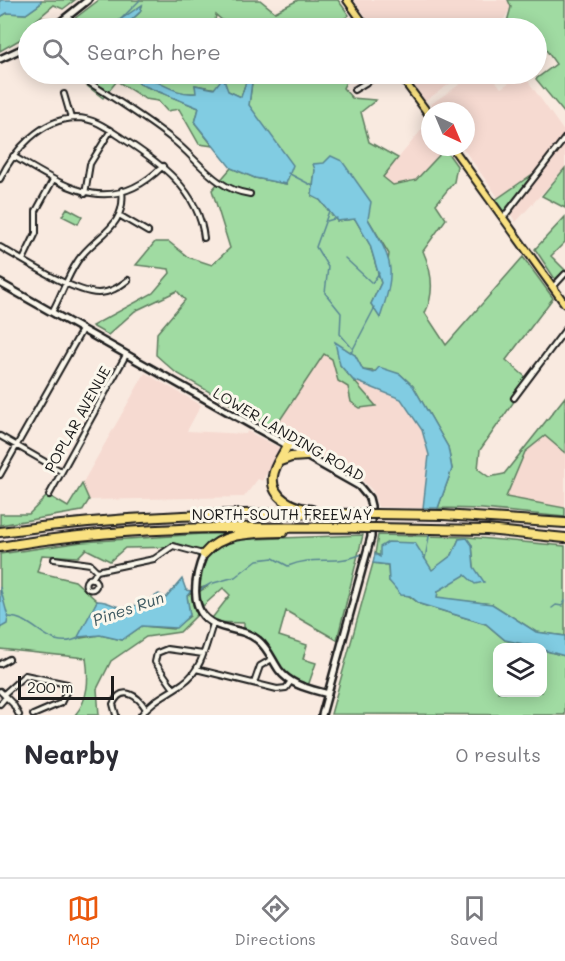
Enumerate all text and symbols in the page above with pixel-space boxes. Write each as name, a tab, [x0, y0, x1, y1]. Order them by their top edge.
search box	[18, 18, 547, 84]
icon: search	[39, 35, 72, 68]
text: Search here	[87, 37, 221, 66]
north arrow	[421, 102, 475, 156]
street label: POPLAR AVENUE	[39, 362, 115, 476]
street label: LOWER LANDING ROAD	[210, 383, 368, 485]
street label: NORTH-SOUTH FREEWAY	[192, 504, 372, 524]
water label: Pines Run	[89, 586, 167, 630]
map controls	[493, 643, 547, 697]
button: layers	[493, 643, 547, 697]
scale bar	[18, 673, 114, 700]
text: 200 m	[27, 676, 74, 697]
text: Nearby	[24, 737, 119, 771]
text: 0 results	[456, 741, 541, 767]
tab: Map	[67, 892, 100, 949]
tab: Directions	[235, 892, 316, 949]
tab: Saved	[450, 892, 498, 949]

